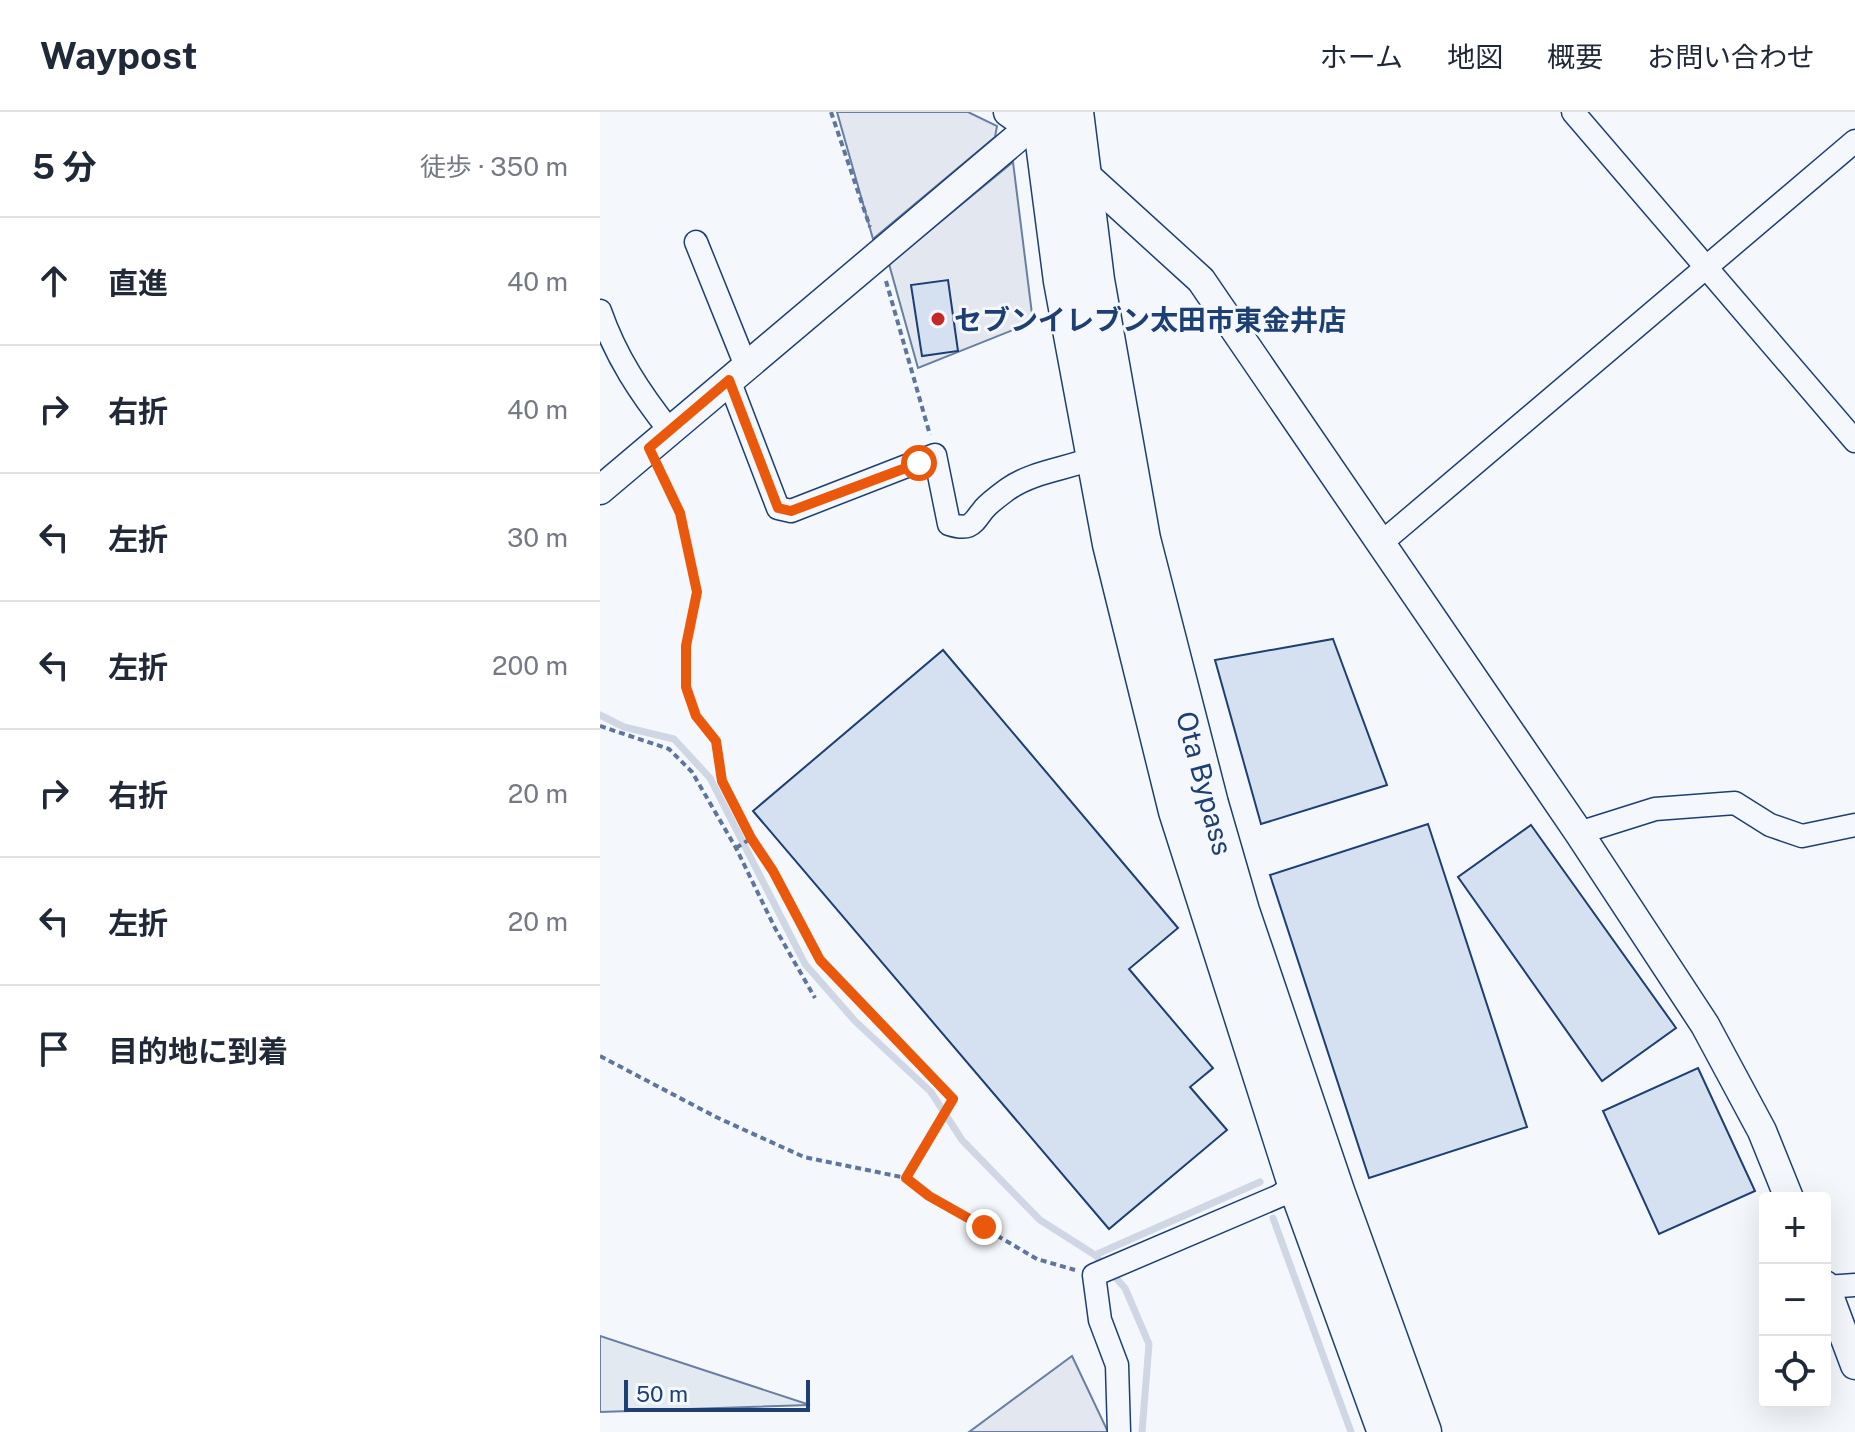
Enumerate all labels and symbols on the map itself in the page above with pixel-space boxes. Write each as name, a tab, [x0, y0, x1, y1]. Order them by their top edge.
place label: セブンイレブン太田市東金井店	[954, 303, 1346, 336]
marker: セブンイレブン太田市東金井店	[929, 310, 947, 328]
route start	[901, 445, 937, 481]
street label: Ota Bypass	[1170, 708, 1240, 858]
route end	[966, 1209, 1002, 1245]
scale bar	[624, 1376, 810, 1412]

